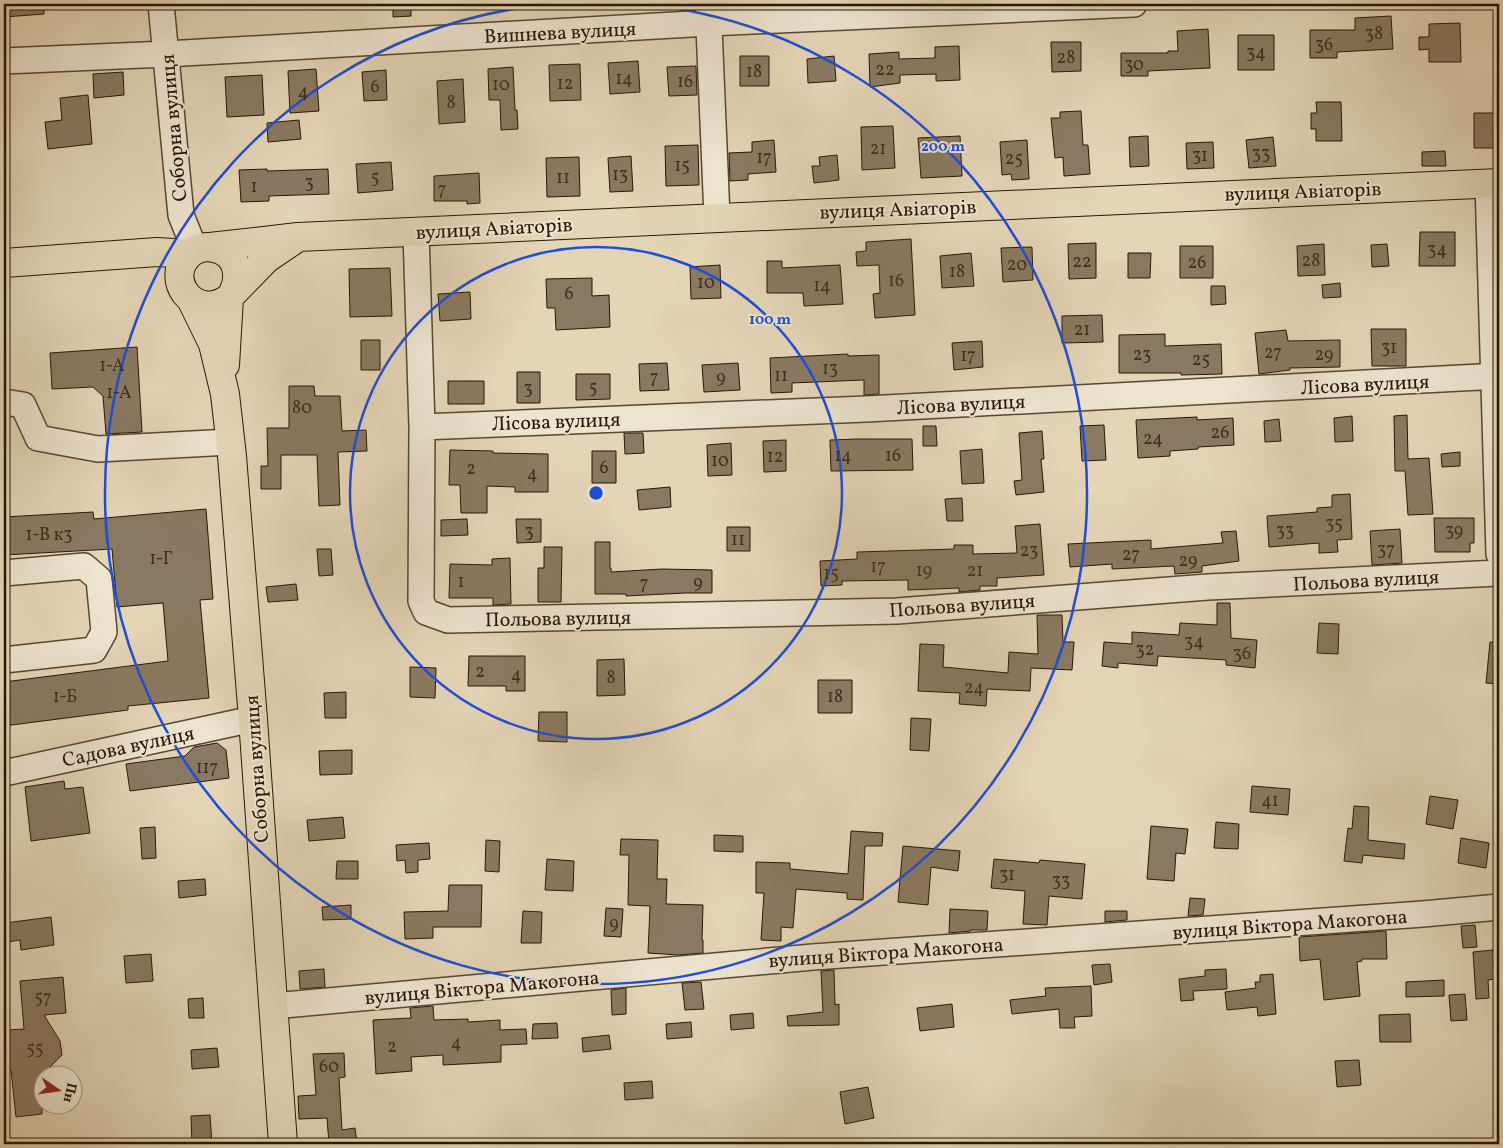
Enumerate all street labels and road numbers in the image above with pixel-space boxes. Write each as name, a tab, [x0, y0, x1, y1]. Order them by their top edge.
street label: Вишнева вулиця	[483, 16, 637, 52]
street label: Соборна вулиця	[155, 53, 195, 203]
street label: вулиця Авіаторів	[1224, 176, 1382, 210]
street label: вулиця Авіаторів	[819, 194, 977, 228]
street label: вулиця Авіаторів	[415, 212, 573, 248]
street label: Лісова вулиця	[1300, 369, 1430, 403]
street label: Лісова вулиця	[896, 389, 1026, 423]
street label: Лісова вулиця	[491, 407, 621, 439]
street label: Польова вулиця	[1292, 564, 1440, 600]
street label: Польова вулиця	[888, 588, 1036, 626]
street label: Польова вулиця	[485, 605, 631, 635]
street label: Соборна вулиця	[239, 694, 277, 844]
street label: Садова вулиця	[60, 720, 197, 776]
street label: вулиця Віктора Макогона	[1172, 904, 1409, 948]
street label: вулиця Віктора Макогона	[768, 932, 1005, 976]
street label: вулиця Віктора Макогона	[364, 965, 601, 1013]

